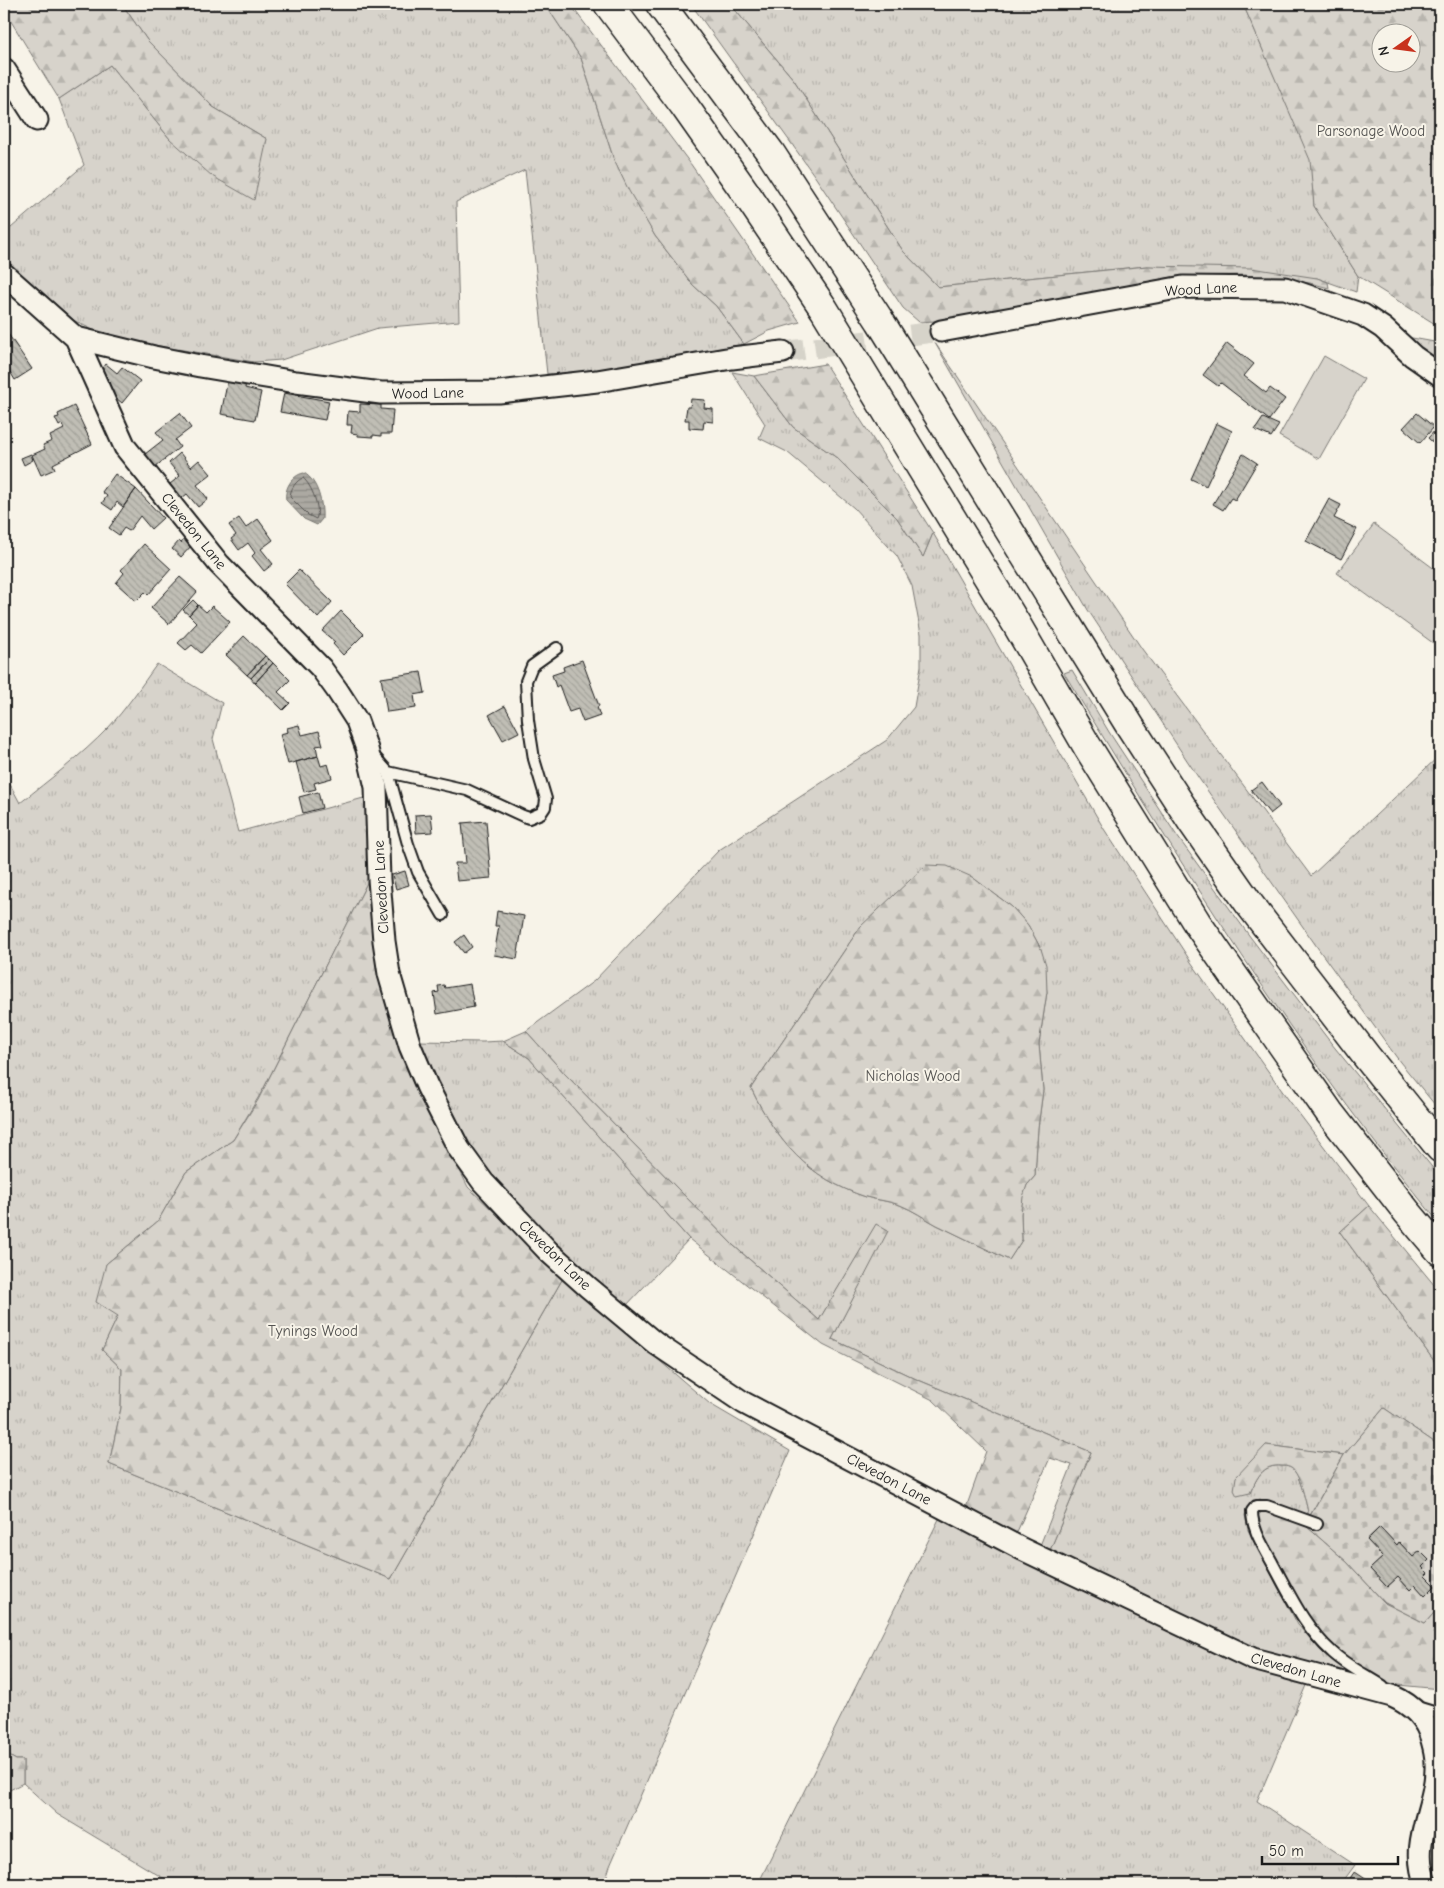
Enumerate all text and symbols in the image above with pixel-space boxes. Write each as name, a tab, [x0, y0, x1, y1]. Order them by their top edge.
north arrow	[1372, 22, 1422, 72]
text: N	[1375, 45, 1393, 58]
park label: Parsonage Wood	[1317, 122, 1425, 140]
street label: Wood Lane	[1165, 278, 1238, 300]
street label: Wood Lane	[392, 383, 465, 403]
street label: Clevedon Lane	[158, 489, 231, 573]
street label: Clevedon Lane	[370, 839, 392, 934]
park label: Nicholas Wood	[866, 1067, 960, 1085]
street label: Clevedon Lane	[515, 1216, 595, 1294]
park label: Tynings Wood	[268, 1322, 358, 1340]
street label: Clevedon Lane	[844, 1449, 935, 1509]
street label: Clevedon Lane	[1249, 1648, 1344, 1692]
scale bar	[1262, 1833, 1398, 1865]
text: 50 m	[1269, 1842, 1304, 1860]

